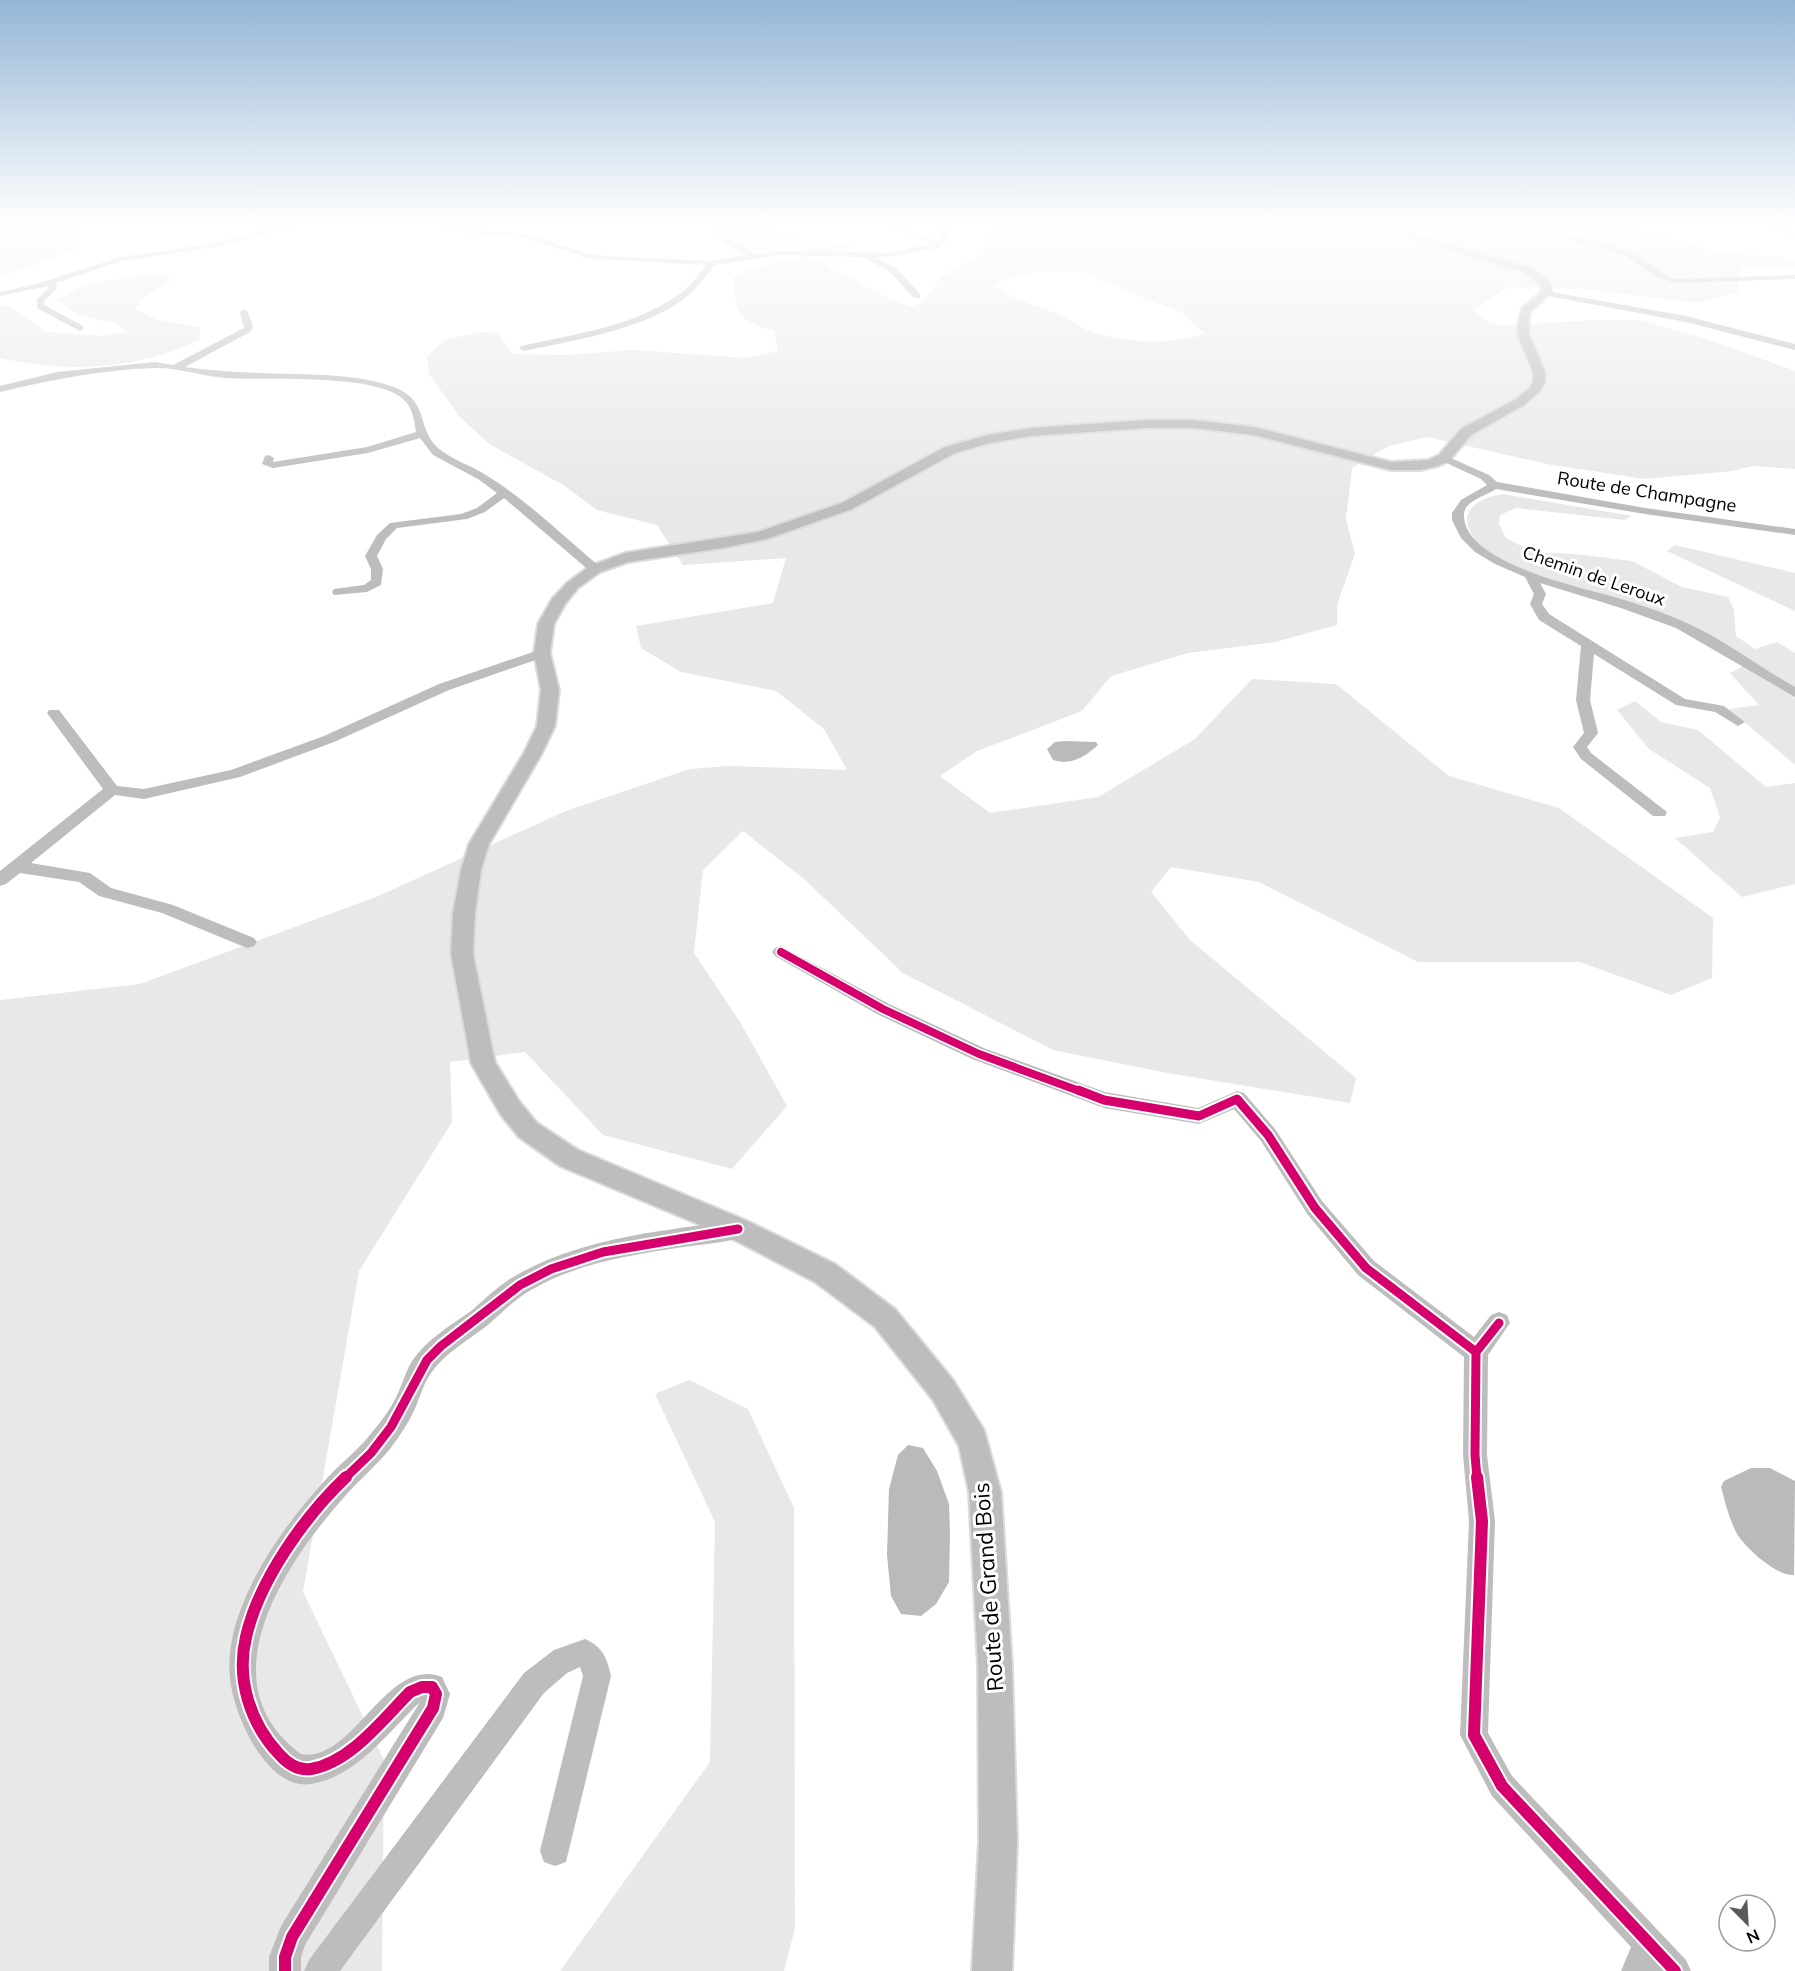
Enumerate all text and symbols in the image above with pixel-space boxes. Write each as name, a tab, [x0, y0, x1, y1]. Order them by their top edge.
street label: Route de Champagne	[1556, 466, 1738, 517]
street label: Chemin de Leroux	[1520, 540, 1669, 611]
street label: Route de Grand Bois	[967, 1482, 1009, 1692]
north arrow	[1717, 1893, 1777, 1953]
text: N	[1744, 1925, 1763, 1948]

